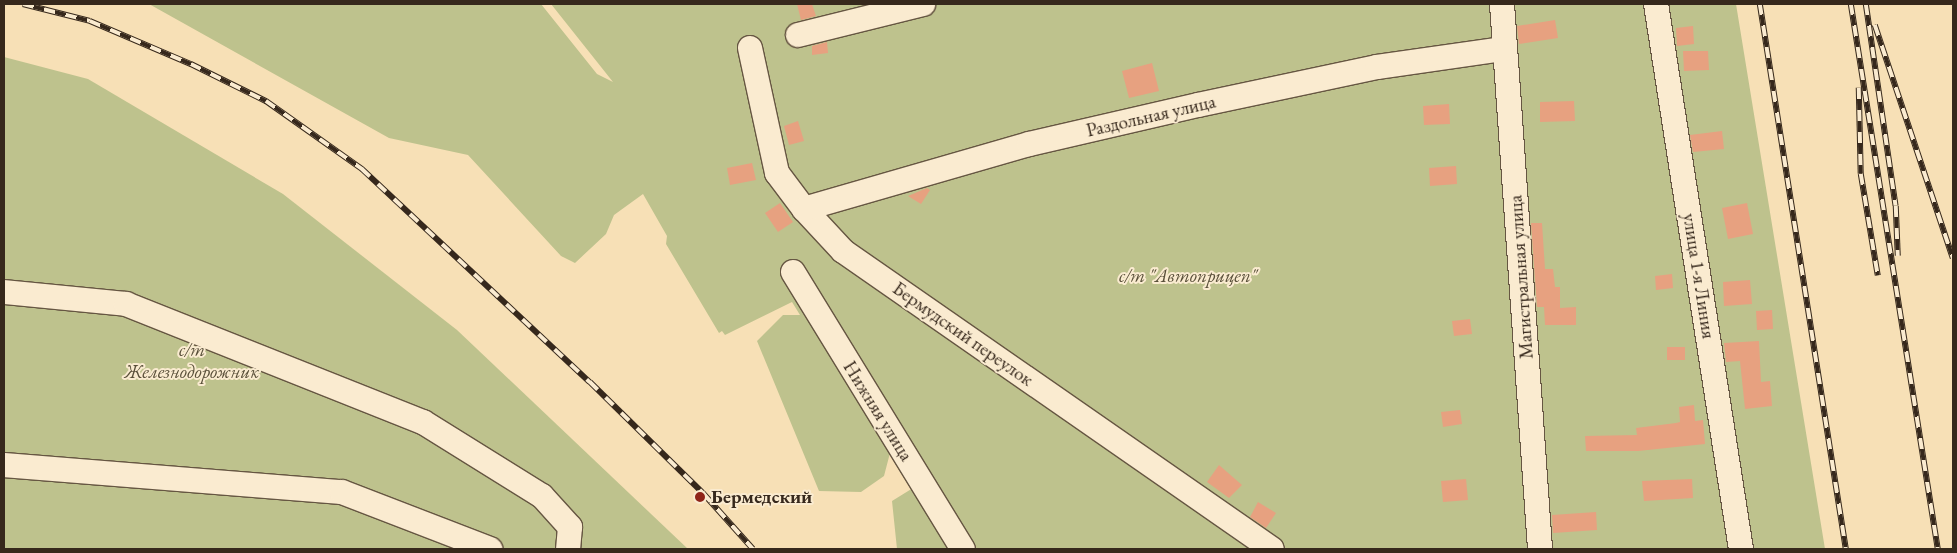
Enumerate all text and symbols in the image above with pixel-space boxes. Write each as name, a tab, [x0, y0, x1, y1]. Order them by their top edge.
street label: Раздольная улица	[1084, 90, 1218, 142]
street label: Магистральная улица	[1504, 194, 1538, 360]
street label: улица 1-я Линия	[1678, 212, 1720, 340]
park label: с/т "Автоприцеп"	[1119, 265, 1257, 287]
street label: Бермудский переулок	[888, 277, 1038, 391]
park label: с/т Железнодорожник	[125, 339, 259, 383]
street label: Нижняя улица	[838, 357, 918, 465]
place label: Бермедский	[711, 486, 812, 508]
marker: Бермедский	[693, 490, 707, 504]

